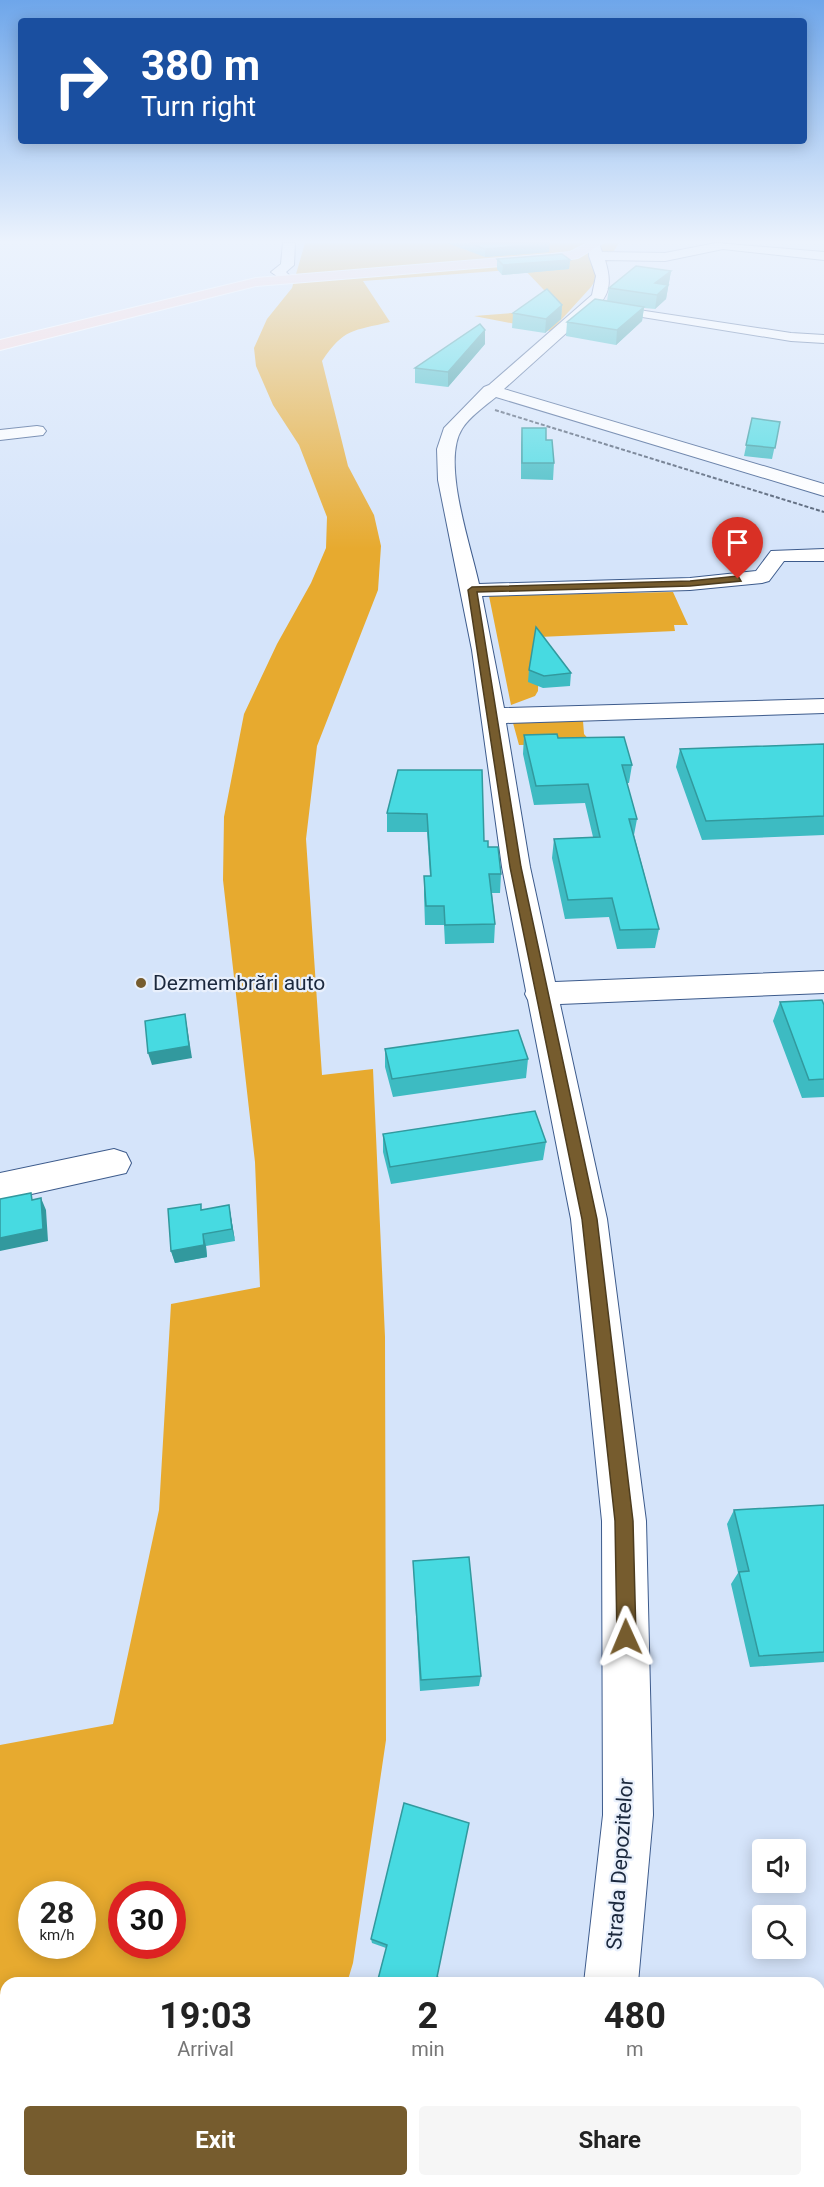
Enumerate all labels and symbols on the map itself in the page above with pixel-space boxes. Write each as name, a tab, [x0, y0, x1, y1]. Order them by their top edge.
pin	[712, 517, 763, 579]
place label: Dezmembrări auto	[153, 971, 325, 995]
marker: Dezmembrări auto	[134, 976, 148, 990]
position arrow	[594, 1605, 658, 1669]
street label: Strada Depozitelor	[602, 1777, 638, 1951]
speed limit sign: 30	[108, 1881, 186, 1959]

